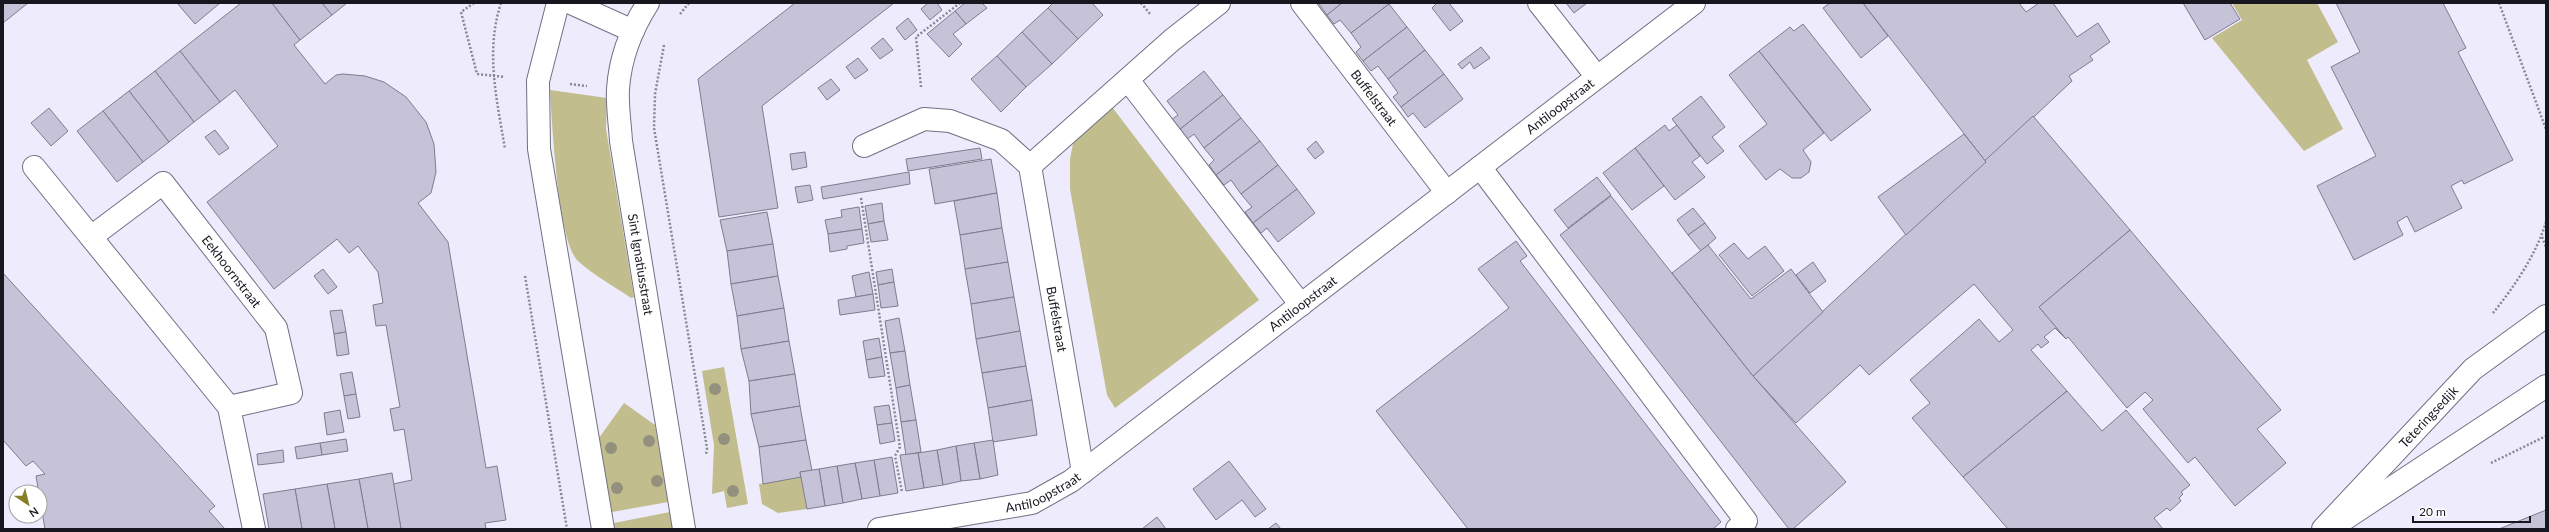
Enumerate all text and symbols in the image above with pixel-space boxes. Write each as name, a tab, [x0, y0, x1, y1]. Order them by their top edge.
street label: Buffelstraat	[1348, 66, 1401, 129]
street label: Antiloopstraat	[1523, 75, 1597, 137]
street label: Sint Ignatiusstraat	[625, 212, 657, 317]
street label: Eekhoornstraat	[199, 232, 265, 311]
street label: Antiloopstraat	[1265, 272, 1340, 334]
street label: Buffelstraat	[1043, 285, 1071, 353]
street label: Teteringsedijk	[2395, 382, 2461, 451]
street label: Antiloopstraat	[1004, 468, 1084, 515]
north arrow	[8, 484, 48, 524]
scale bar	[2413, 498, 2530, 524]
text: 20 m	[2419, 504, 2446, 519]
text: N	[27, 505, 41, 520]

